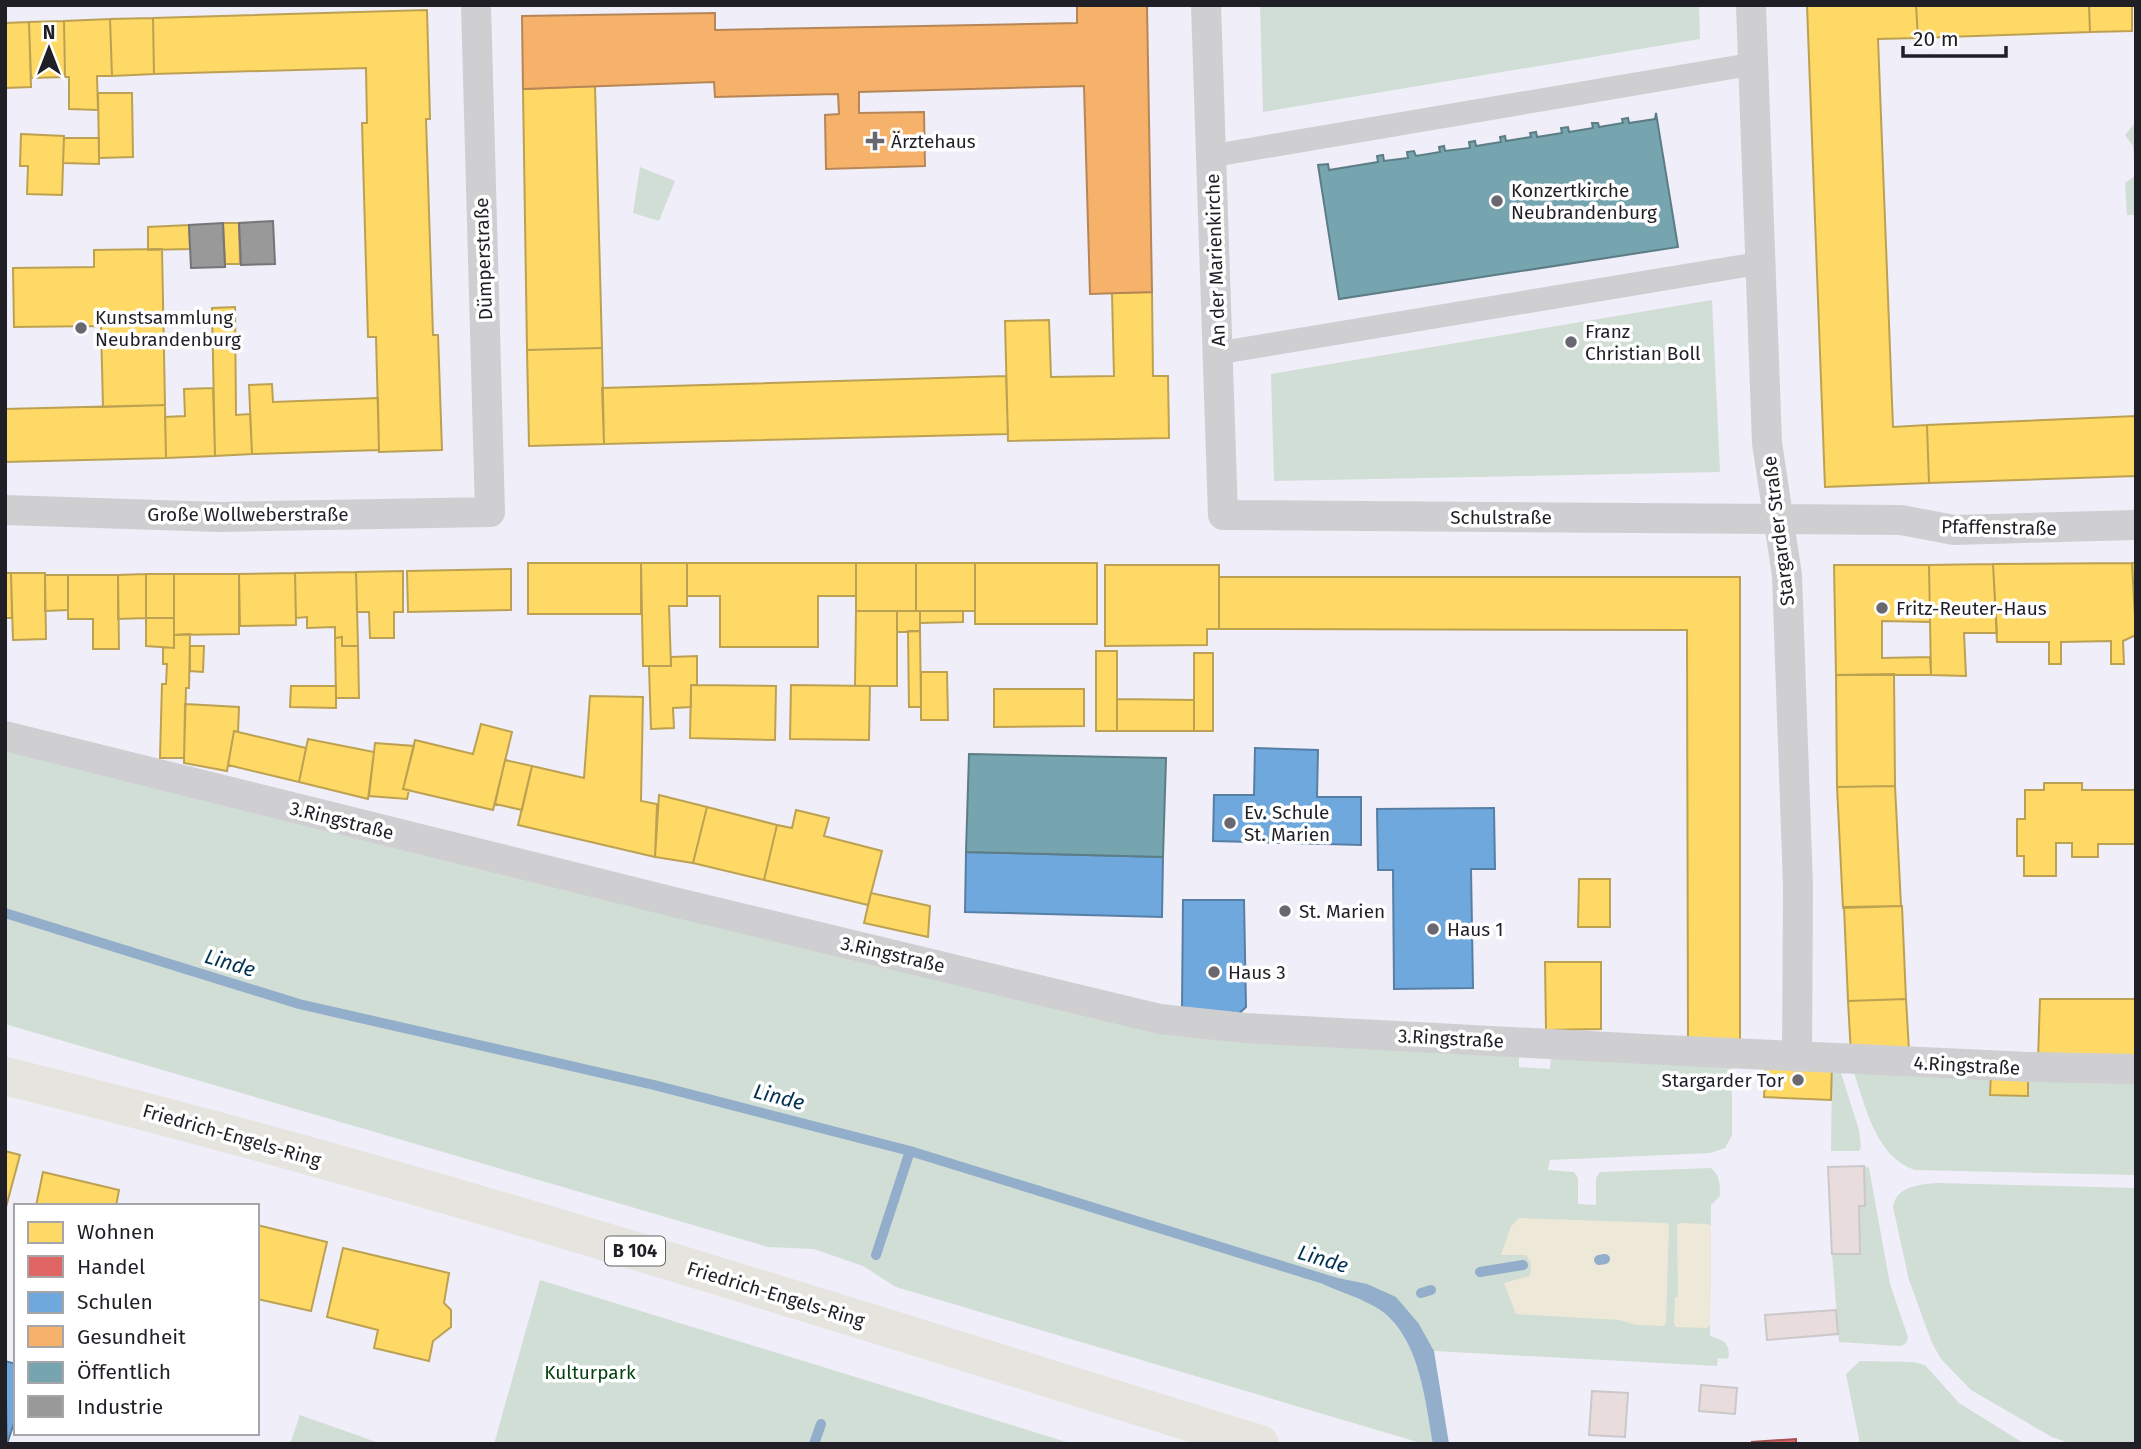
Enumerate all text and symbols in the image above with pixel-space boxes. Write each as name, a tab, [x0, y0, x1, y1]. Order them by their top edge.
north arrow	[14, 14, 84, 84]
scale bar	[1903, 14, 2006, 58]
text: N	[43, 21, 55, 44]
text: 20 m	[1913, 26, 1959, 52]
place label: Ärztehaus	[891, 130, 976, 153]
marker: Ärztehaus	[865, 131, 885, 151]
street label: An der Marienkirche	[1201, 173, 1230, 347]
place label: Konzertkirche Neubrandenburg	[1511, 179, 1657, 224]
marker: Konzertkirche Neubrandenburg	[1489, 193, 1505, 209]
street label: Dümperstraße	[470, 197, 497, 321]
place label: Kunstsammlung Neubrandenburg	[95, 306, 241, 351]
marker: Kunstsammlung Neubrandenburg	[73, 320, 89, 336]
place label: Franz Christian Boll	[1585, 320, 1701, 365]
marker: Franz Christian Boll	[1563, 334, 1579, 350]
street label: Stargarder Straße	[1758, 455, 1799, 607]
street label: Große Wollweberstraße	[147, 503, 349, 526]
street label: Schulstraße	[1450, 506, 1552, 529]
street label: Pfaffenstraße	[1941, 515, 2057, 540]
place label: Fritz-Reuter-Haus	[1896, 597, 2047, 620]
marker: Fritz-Reuter-Haus	[1874, 600, 1890, 616]
street label: 3.Ringstraße	[288, 796, 396, 844]
place label: Ev. Schule St. Marien	[1244, 801, 1330, 846]
marker: Ev. Schule St. Marien	[1222, 815, 1238, 831]
place label: St. Marien	[1299, 900, 1385, 923]
marker: St. Marien	[1277, 903, 1293, 919]
place label: Haus 1	[1447, 918, 1503, 941]
marker: Haus 1	[1425, 921, 1441, 937]
street label: 3.Ringstraße	[839, 931, 947, 978]
water label: Linde	[202, 943, 259, 983]
place label: Haus 3	[1228, 961, 1286, 984]
marker: Haus 3	[1206, 964, 1222, 980]
street label: 3.Ringstraße	[1397, 1024, 1505, 1053]
street label: 4.Ringstraße	[1913, 1051, 2021, 1080]
place label: Stargarder Tor	[1662, 1069, 1785, 1092]
marker: Stargarder Tor	[1790, 1072, 1806, 1088]
water label: Linde	[751, 1078, 807, 1116]
street label: Friedrich-Engels-Ring	[140, 1099, 324, 1172]
legend	[14, 1204, 259, 1435]
text: Wohnen	[77, 1219, 155, 1245]
road number: B 104	[605, 1236, 665, 1266]
water label: Linde	[1295, 1239, 1352, 1279]
text: Handel	[77, 1254, 145, 1280]
street label: Friedrich-Engels-Ring	[684, 1257, 868, 1332]
text: Schulen	[77, 1289, 153, 1315]
text: Gesundheit	[77, 1324, 186, 1350]
text: Öffentlich	[77, 1359, 171, 1385]
park label: Kulturpark	[544, 1361, 636, 1384]
text: Industrie	[77, 1394, 163, 1420]

